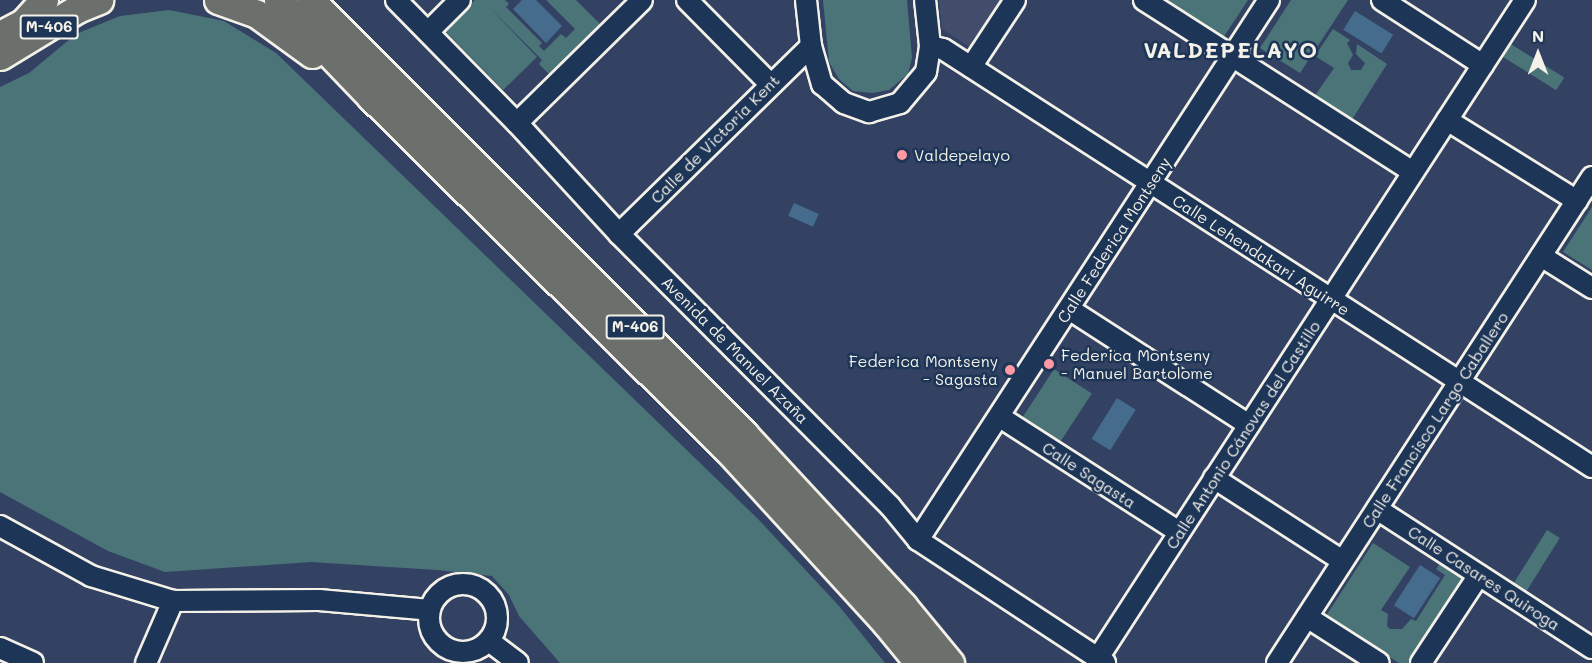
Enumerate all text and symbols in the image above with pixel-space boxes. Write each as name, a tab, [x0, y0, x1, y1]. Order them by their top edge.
road number: M-406	[19, 15, 79, 39]
north arrow	[1508, 24, 1568, 84]
text: N	[1532, 25, 1544, 46]
district label: VALDEPELAYO	[1143, 37, 1319, 63]
street label: Calle de Victoria Kent	[647, 71, 783, 207]
place label: Valdepelayo	[914, 145, 1010, 165]
marker: Valdepelayo	[895, 148, 909, 162]
street label: Calle Federica Montseny	[1053, 154, 1175, 326]
street label: Calle Lehendakari Aguirre	[1169, 191, 1353, 319]
street label: Avenida de Manuel Azaña	[657, 272, 813, 428]
street label: Calle Francisco Largo Caballero	[1358, 308, 1512, 532]
road number: M-406	[605, 315, 665, 339]
street label: Calle Antonio Cánovas del Castillo	[1162, 317, 1324, 553]
place label: Federica Montseny - Manuel Bartolome	[1061, 345, 1213, 383]
place label: Federica Montseny - Sagasta	[849, 351, 998, 389]
marker: Federica Montseny - Manuel Bartolome	[1042, 357, 1056, 371]
marker: Federica Montseny - Sagasta	[1003, 363, 1017, 377]
street label: Calle Sagasta	[1039, 438, 1139, 512]
street label: Calle Casares Quiroga	[1404, 522, 1564, 634]

